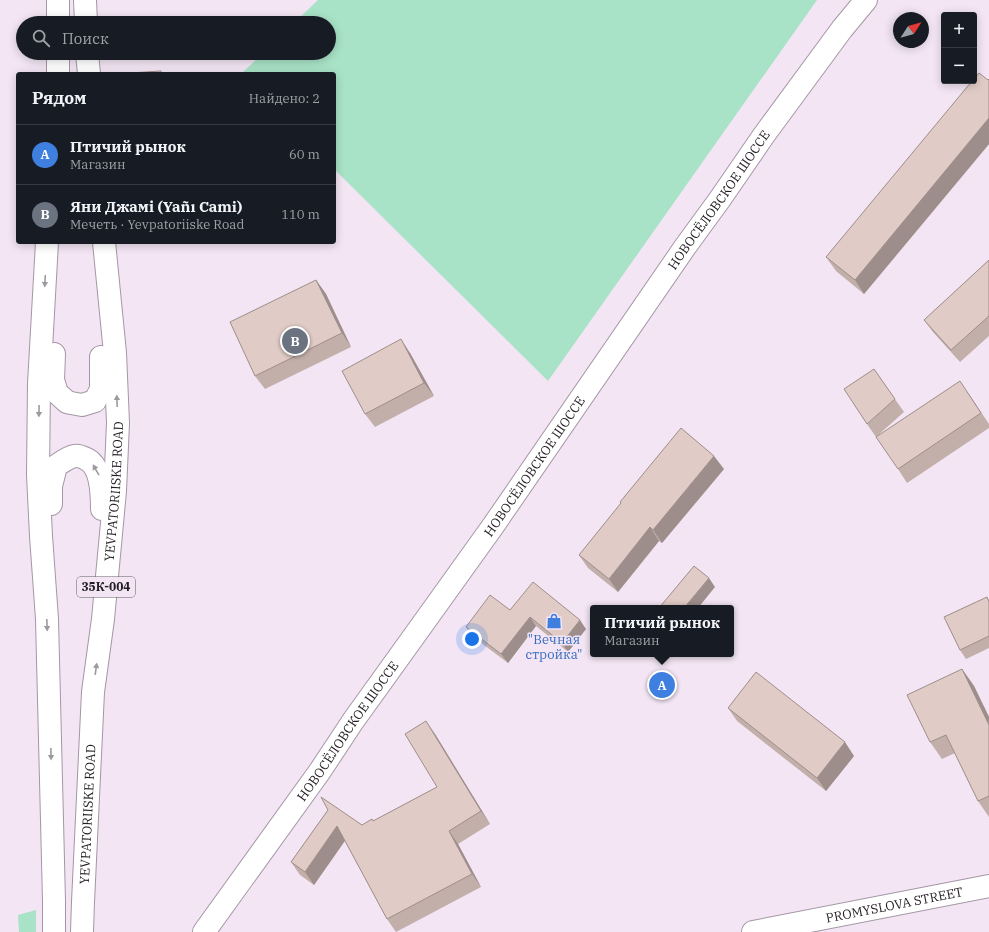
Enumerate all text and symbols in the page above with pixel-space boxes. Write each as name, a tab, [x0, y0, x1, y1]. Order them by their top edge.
north arrow	[893, 12, 929, 48]
map controls	[941, 12, 977, 84]
button: +	[941, 12, 977, 48]
search box	[16, 16, 336, 60]
icon: search	[30, 27, 52, 49]
text: Поиск	[62, 29, 109, 48]
button: −	[941, 48, 977, 84]
text: Рядом	[32, 87, 87, 109]
text: Найдено: 2	[249, 90, 320, 107]
street label: НОВОСЁЛОВСКОЕ ШОССЕ	[664, 127, 774, 273]
text: Птичий рынок	[70, 137, 186, 156]
text: A	[40, 146, 50, 163]
text: 60 m	[289, 146, 320, 163]
text: Магазин	[70, 156, 126, 173]
text: Яни Джамі (Yañı Cami)	[70, 197, 242, 216]
text: B	[40, 206, 50, 223]
text: 110 m	[281, 206, 320, 223]
text: Мечеть · Yevpatoriiske Road	[70, 216, 244, 233]
one-way arrow	[42, 275, 48, 288]
pin: B	[282, 326, 308, 356]
street label: НОВОСЁЛОВСКОЕ ШОССЕ	[480, 393, 589, 540]
one-way arrow	[114, 395, 121, 407]
one-way arrow	[36, 405, 42, 418]
street label: YEVPATORIISKE ROAD	[100, 421, 127, 562]
one-way arrow	[92, 464, 99, 476]
road number: 35К-004	[77, 577, 135, 597]
popup	[590, 605, 734, 657]
shop icon: "Вечная стройка"	[545, 612, 563, 630]
text: Птичий рынок	[604, 613, 720, 632]
one-way arrow	[44, 619, 50, 632]
your location	[462, 629, 482, 649]
place label: "Вечная стройка"	[526, 631, 582, 663]
text: Магазин	[604, 632, 660, 649]
street label: НОВОСЁЛОВСКОЕ ШОССЕ	[293, 658, 402, 805]
one-way arrow	[93, 663, 99, 676]
pin: A	[649, 670, 675, 700]
street label: YEVPATORIISKE ROAD	[76, 744, 100, 885]
one-way arrow	[47, 748, 54, 760]
street label: PROMYSLOVA STREET	[824, 883, 965, 927]

